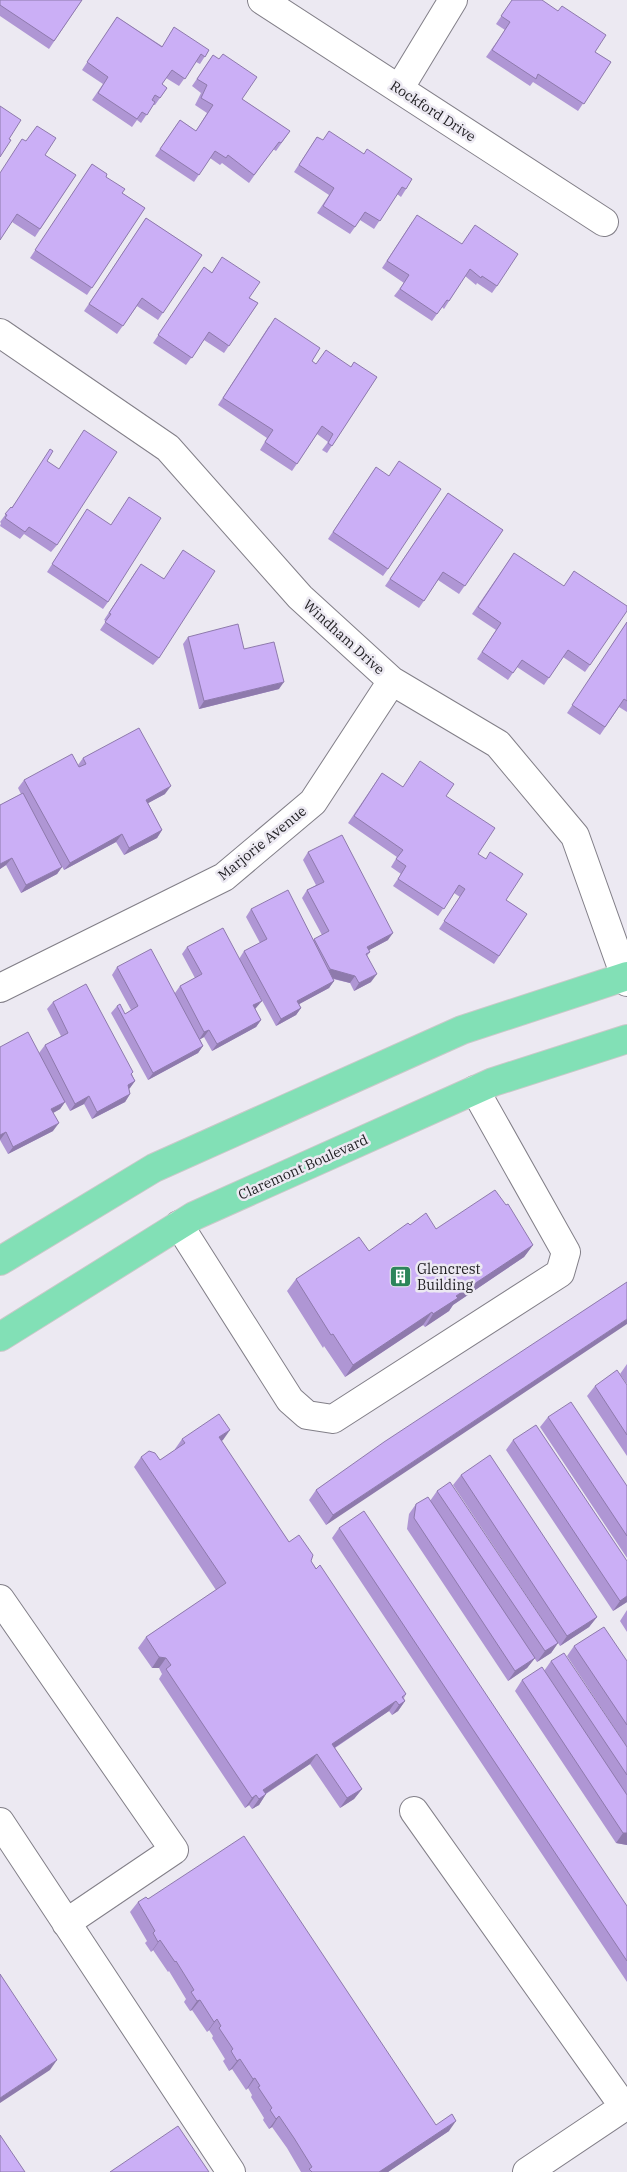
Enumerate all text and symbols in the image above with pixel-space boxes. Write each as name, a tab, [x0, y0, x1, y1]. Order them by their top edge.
street label: Rockford Drive	[387, 77, 479, 145]
street label: Windham Drive	[300, 596, 388, 678]
street label: Marjorie Avenue	[214, 802, 310, 884]
street label: Claremont Boulevard	[235, 1130, 371, 1204]
place label: Glencrest Building	[417, 1260, 480, 1294]
building icon: Glencrest Building	[389, 1265, 413, 1289]

